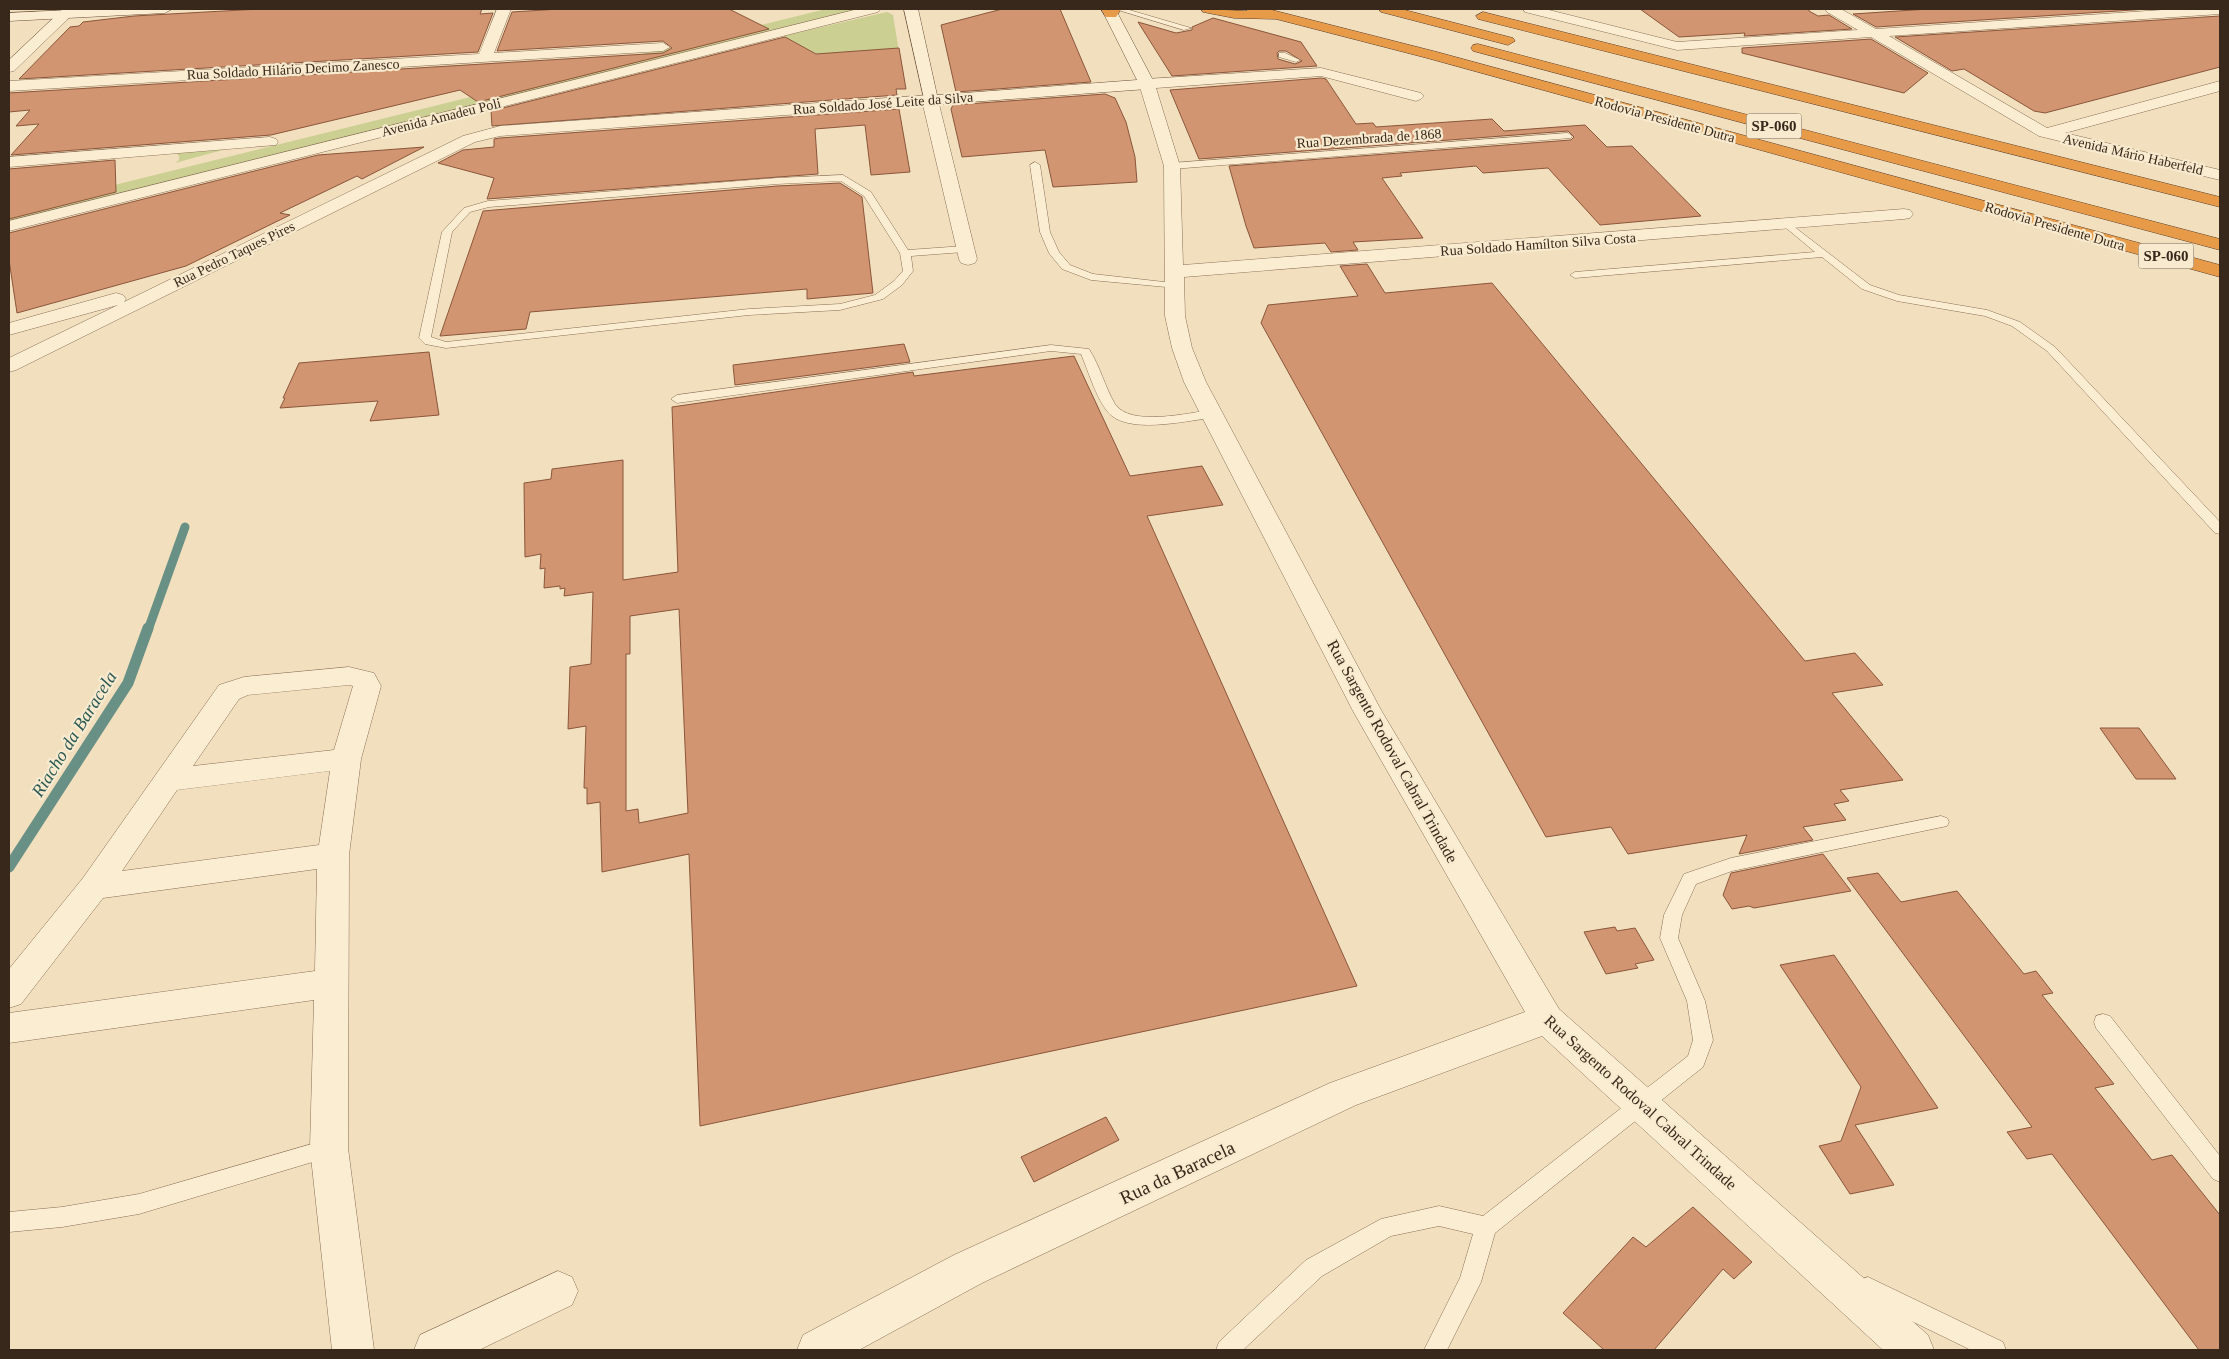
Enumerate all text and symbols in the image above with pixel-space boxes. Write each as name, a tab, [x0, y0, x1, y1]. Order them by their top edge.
street label: Rua Soldado Hilário Decimo Zanesco	[186, 56, 400, 83]
street label: Rua Soldado José Leite da Silva	[792, 90, 975, 117]
street label: Rodovia Presidente Dutra	[1593, 94, 1737, 146]
street label: Avenida Amadeu Poli	[380, 95, 503, 140]
road number: SP-060	[1746, 114, 1802, 138]
street label: Rua Dezembrada de 1868	[1296, 126, 1442, 151]
street label: Avenida Mário Haberfeld	[2061, 131, 2205, 178]
street label: Rodovia Presidente Dutra	[1983, 199, 2127, 254]
street label: Rua Pedro Taques Pires	[171, 219, 297, 290]
street label: Rua Soldado Hamílton Silva Costa	[1440, 230, 1637, 259]
road number: SP-060	[2138, 244, 2194, 268]
street label: Rua Sargento Rodoval Cabral Trindade	[1323, 637, 1461, 866]
water label: Riacho da Baracela	[27, 668, 121, 801]
street label: Rua Sargento Rodoval Cabral Trindade	[1541, 1012, 1740, 1194]
street label: Rua da Baracela	[1116, 1136, 1239, 1208]

